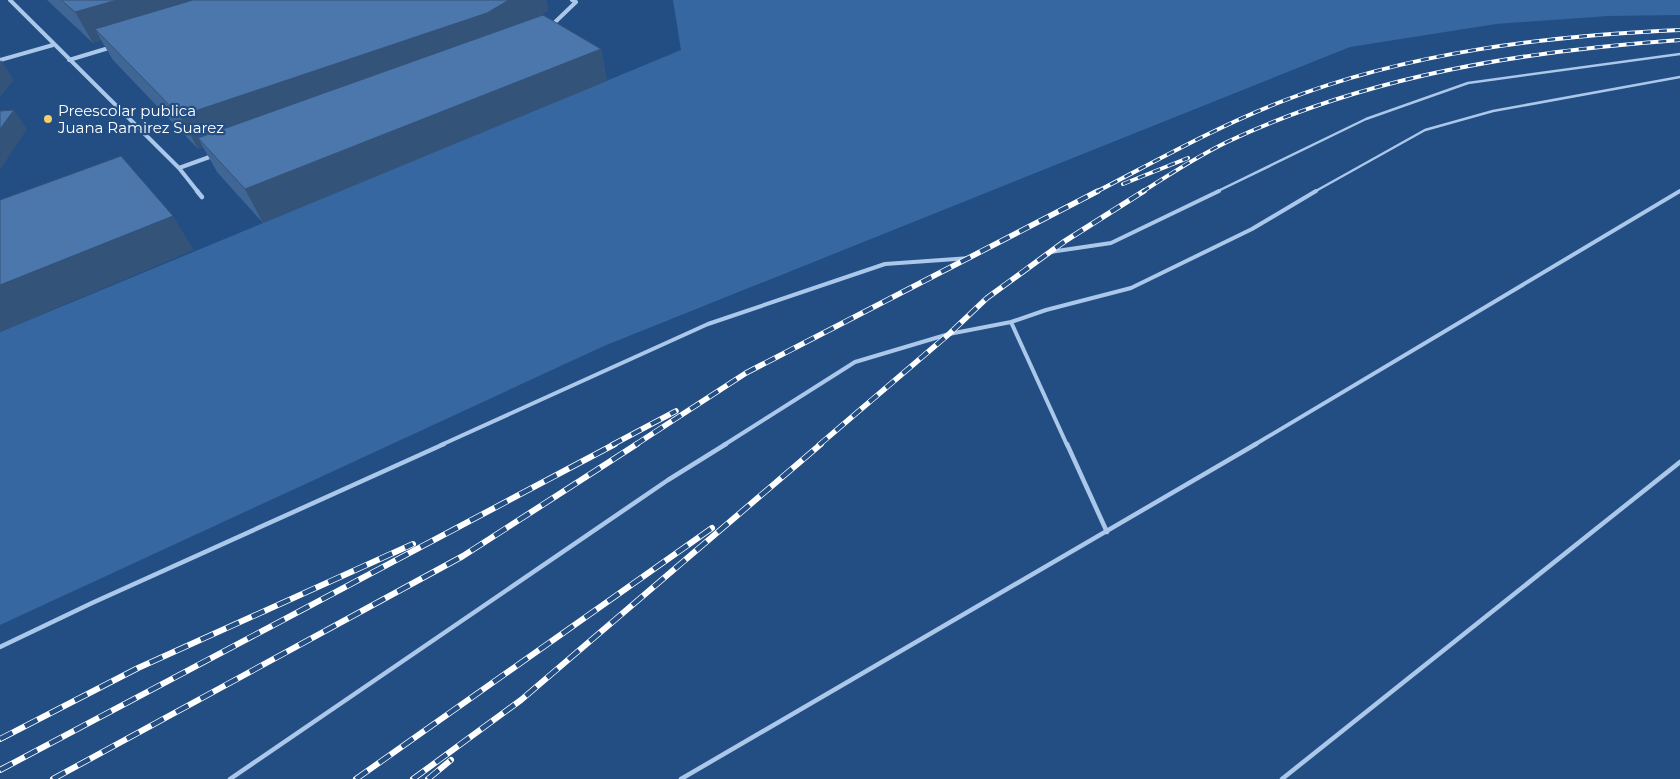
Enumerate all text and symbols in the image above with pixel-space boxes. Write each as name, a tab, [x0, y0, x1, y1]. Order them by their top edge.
place label: Preescolar publica Juana Ramirez Suarez	[57, 101, 224, 137]
marker: Preescolar publica Juana Ramirez Suarez	[42, 113, 54, 125]

